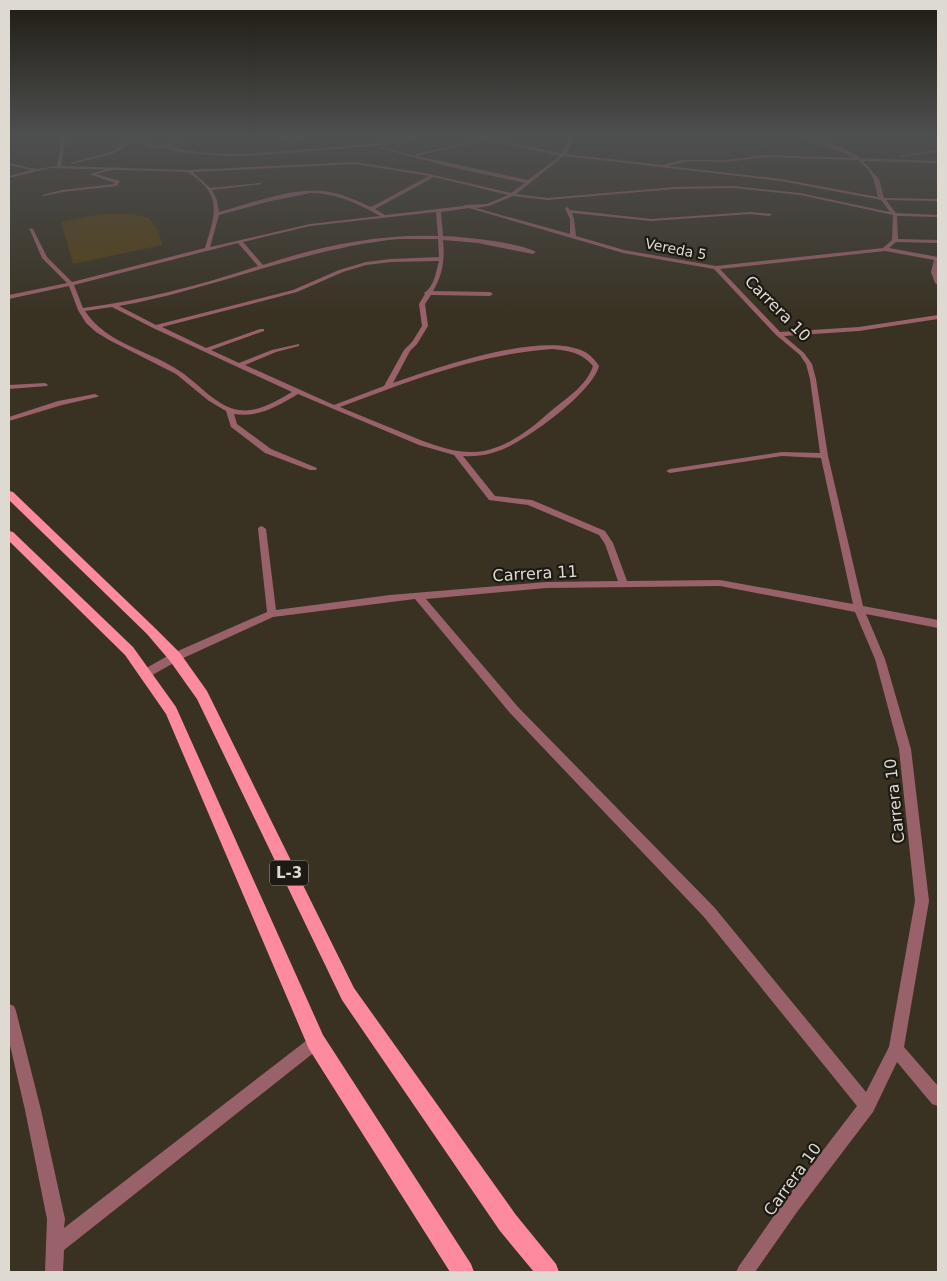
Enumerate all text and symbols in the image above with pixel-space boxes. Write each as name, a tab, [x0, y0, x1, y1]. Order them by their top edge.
street label: Vereda 5	[644, 235, 708, 263]
street label: Carrera 10	[741, 272, 814, 345]
street label: Carrera 11	[492, 562, 578, 585]
street label: Carrera 10	[881, 758, 908, 844]
road number: L-3	[270, 860, 308, 886]
street label: Carrera 10	[760, 1139, 825, 1219]

